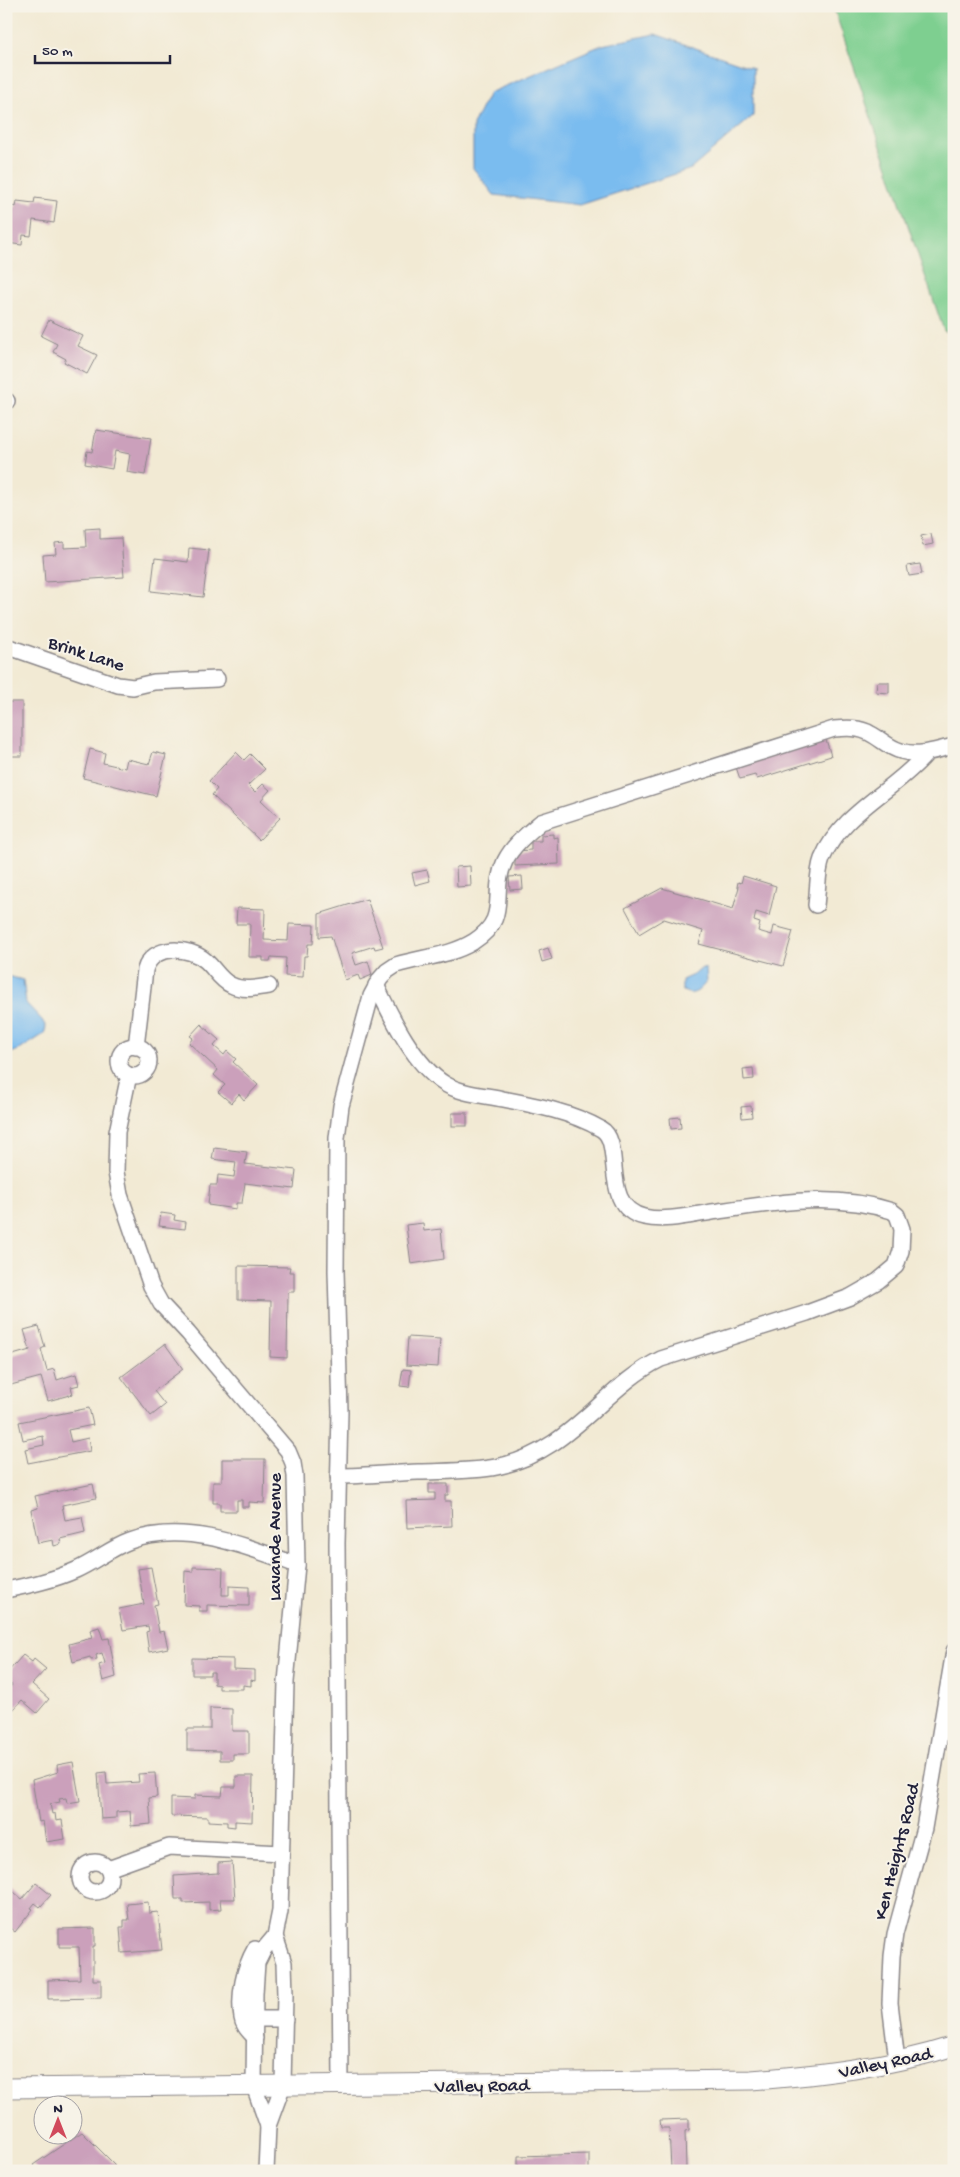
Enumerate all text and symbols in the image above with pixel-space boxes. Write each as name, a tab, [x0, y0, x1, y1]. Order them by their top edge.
scale bar	[35, 32, 170, 64]
text: 50 m	[42, 43, 73, 61]
street label: Brink Lane	[44, 632, 127, 679]
street label: Lavande Avenue	[265, 1473, 288, 1601]
street label: Ken Heights Road	[870, 1779, 927, 1923]
street label: Valley Road	[836, 2043, 936, 2086]
street label: Valley Road	[434, 2075, 531, 2100]
north arrow	[32, 2094, 82, 2144]
text: N	[53, 2101, 63, 2118]

